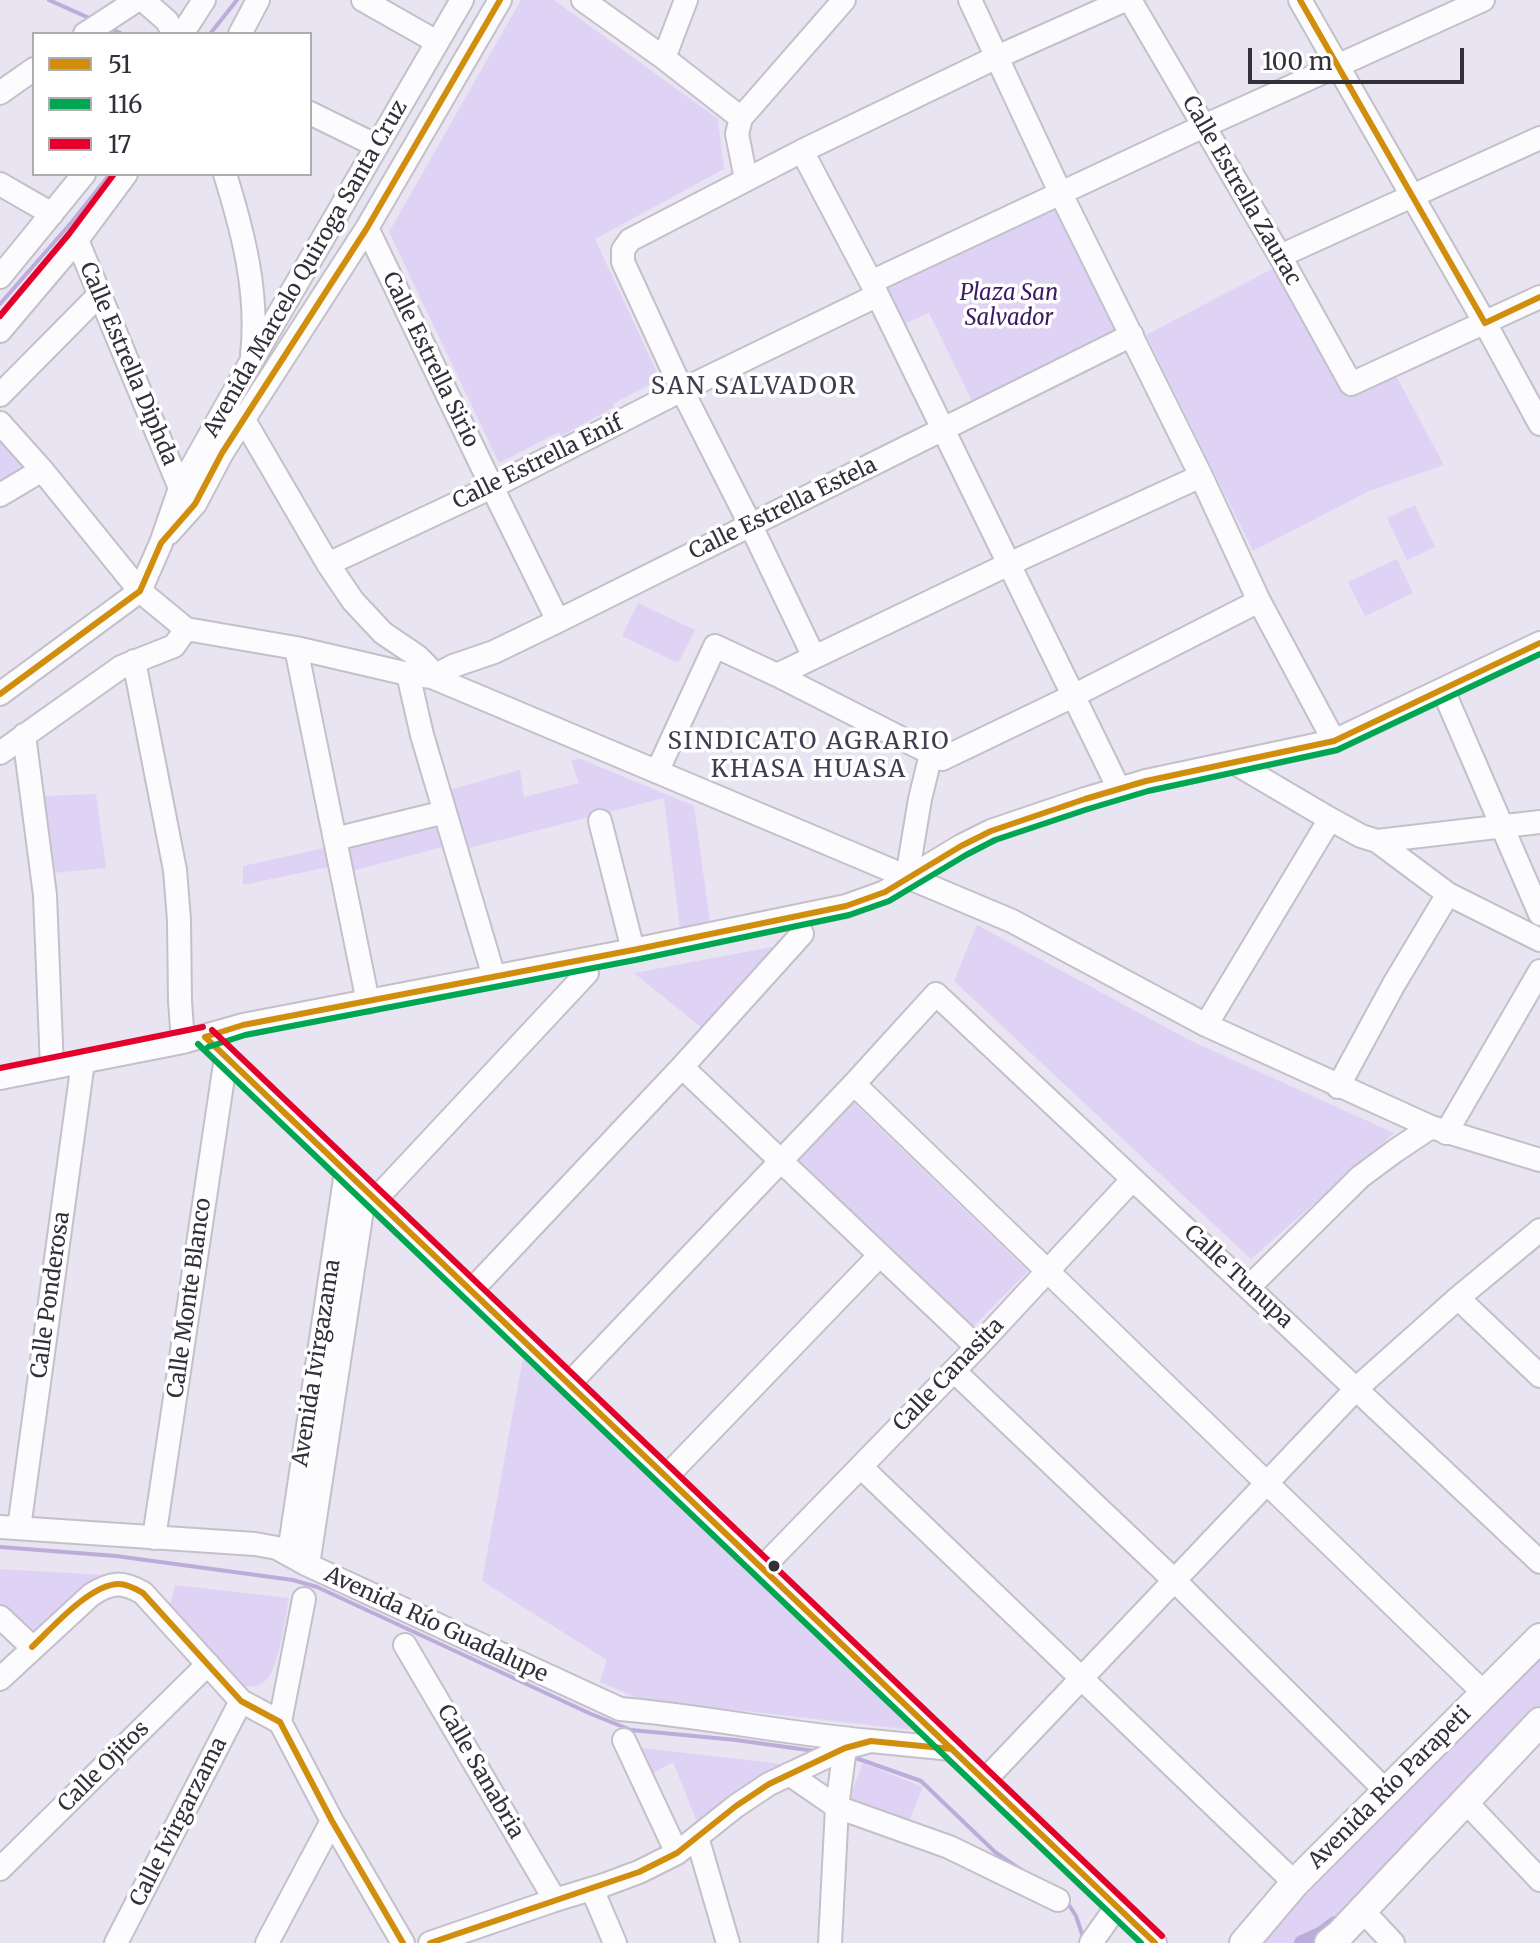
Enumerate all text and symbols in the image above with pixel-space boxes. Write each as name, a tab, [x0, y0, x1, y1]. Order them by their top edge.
legend	[32, 32, 312, 176]
scale bar	[1252, 32, 1468, 82]
text: 100 m	[1262, 46, 1332, 77]
text: 51	[108, 49, 132, 80]
text: 116	[108, 89, 143, 120]
street label: Calle Estrella Zaurac	[1176, 92, 1306, 290]
street label: Avenida Marcelo Quiroga Santa Cruz	[198, 96, 414, 442]
text: 17	[108, 129, 131, 160]
street label: Calle Estrella Diphda	[73, 258, 183, 470]
street label: Calle Estrella Sirio	[376, 268, 484, 452]
park label: Plaza San Salvador	[960, 281, 1058, 332]
district label: SAN SALVADOR	[651, 373, 857, 401]
street label: Calle Estrella Enif	[449, 410, 627, 516]
street label: Calle Estrella Estela	[685, 452, 881, 566]
district label: SINDICATO AGRARIO KHASA HUASA	[667, 728, 951, 784]
street label: Calle Monte Blanco	[163, 1196, 217, 1400]
street label: Calle Ponderosa	[26, 1210, 76, 1380]
street label: Calle Tunupa	[1178, 1220, 1298, 1334]
street label: Avenida Ivirgazama	[288, 1257, 346, 1469]
street label: Calle Canasita	[888, 1313, 1010, 1437]
unlabelled marker	[766, 1558, 782, 1574]
street label: Avenida Río Guadalupe	[320, 1562, 552, 1688]
street label: Calle Sanabria	[431, 1700, 529, 1844]
street label: Avenida Río Parapeti	[1303, 1701, 1477, 1875]
street label: Calle Ojitos	[53, 1716, 155, 1818]
street label: Calle Ivirgarzama	[125, 1733, 233, 1911]

